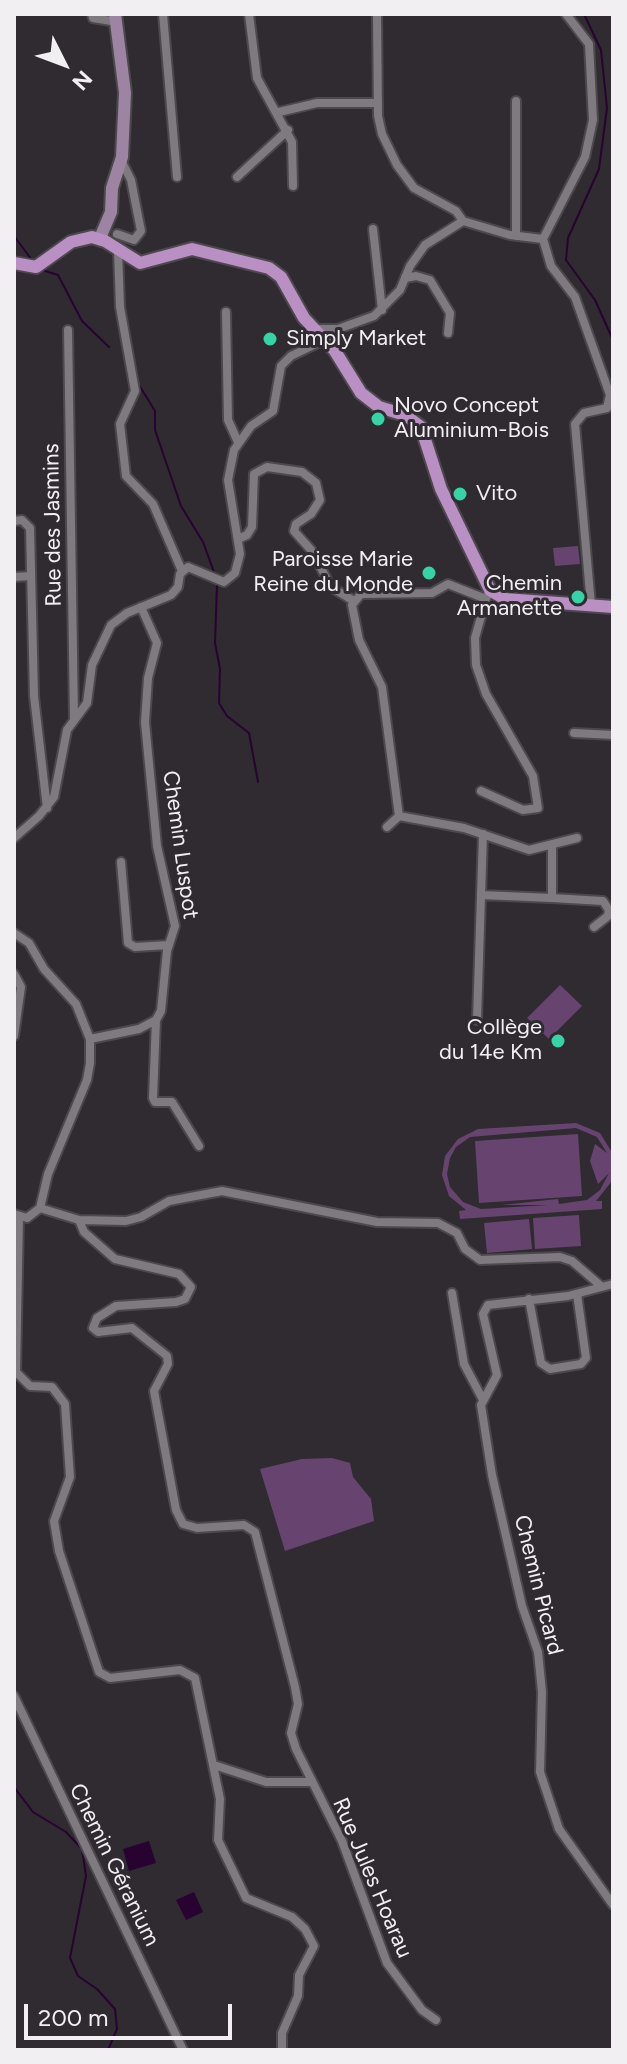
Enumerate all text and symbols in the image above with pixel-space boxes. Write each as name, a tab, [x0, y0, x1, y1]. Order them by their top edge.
north arrow	[24, 24, 104, 104]
text: N	[66, 65, 98, 96]
place label: Simply Market	[286, 326, 426, 352]
marker: Simply Market	[261, 330, 279, 348]
place label: Novo Concept Aluminium-Bois	[394, 393, 549, 444]
marker: Novo Concept Aluminium-Bois	[369, 410, 387, 428]
street label: Rue des Jasmins	[38, 443, 68, 607]
place label: Vito	[476, 481, 517, 507]
marker: Vito	[451, 485, 469, 503]
place label: Paroisse Marie Reine du Monde	[253, 547, 413, 598]
marker: Paroisse Marie Reine du Monde	[420, 564, 438, 582]
place label: Chemin Armanette	[457, 571, 562, 622]
marker: Chemin Armanette	[569, 588, 587, 606]
street label: Chemin Luspot	[157, 769, 203, 921]
place label: Collège du 14e Km	[439, 1015, 542, 1066]
marker: Collège du 14e Km	[549, 1032, 567, 1050]
street label: Chemin Picard	[508, 1512, 568, 1658]
street label: Chemin Géranium	[63, 1779, 165, 1951]
street label: Rue Jules Hoarau	[326, 1794, 418, 1962]
scale bar	[28, 1988, 236, 2038]
text: 200 m	[38, 2003, 109, 2032]

